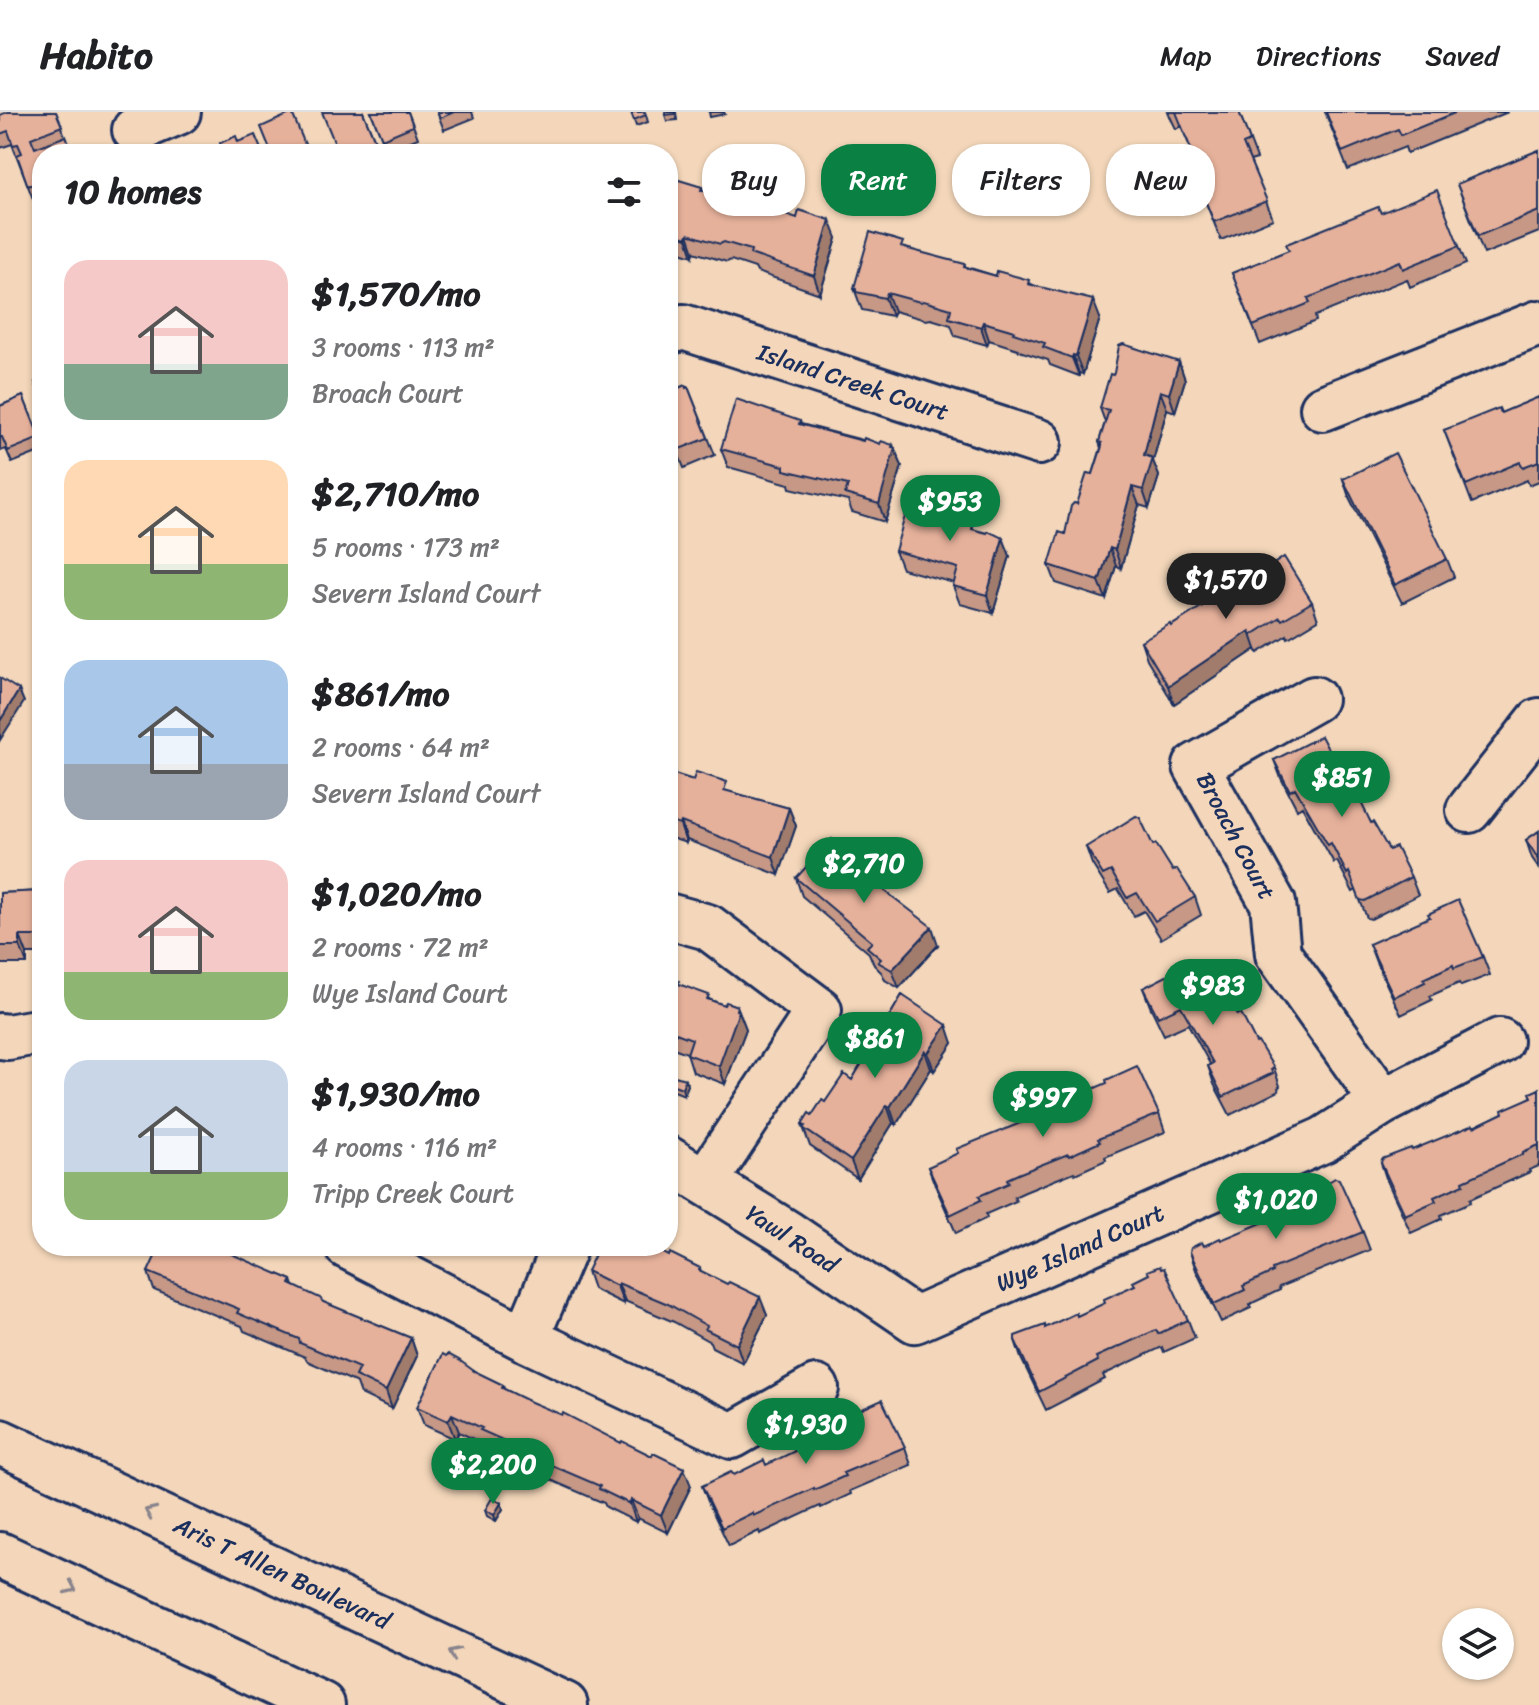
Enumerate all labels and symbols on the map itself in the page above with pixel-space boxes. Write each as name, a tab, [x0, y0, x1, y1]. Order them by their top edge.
street label: Island Creek Court	[751, 331, 954, 433]
pin: $953	[903, 475, 997, 543]
pin: $1,570	[1161, 553, 1291, 621]
pin: $851	[1295, 751, 1389, 819]
street label: Broach Court	[1185, 764, 1287, 908]
pin: $2,710	[799, 837, 929, 905]
pin: $983	[1166, 959, 1260, 1027]
pin: $861	[828, 1012, 922, 1080]
pin: $997	[996, 1071, 1090, 1139]
pin: $1,020	[1211, 1173, 1341, 1241]
street label: Wye Island Court	[989, 1192, 1171, 1304]
street label: Yawl Road	[737, 1193, 848, 1286]
pin: $1,930	[741, 1398, 871, 1466]
pin: $2,200	[428, 1438, 558, 1506]
street label: Aris T Allen Boulevard	[166, 1504, 399, 1642]
one-way arrow	[144, 1506, 159, 1522]
one-way arrow	[62, 1578, 77, 1594]
one-way arrow	[448, 1647, 462, 1663]

